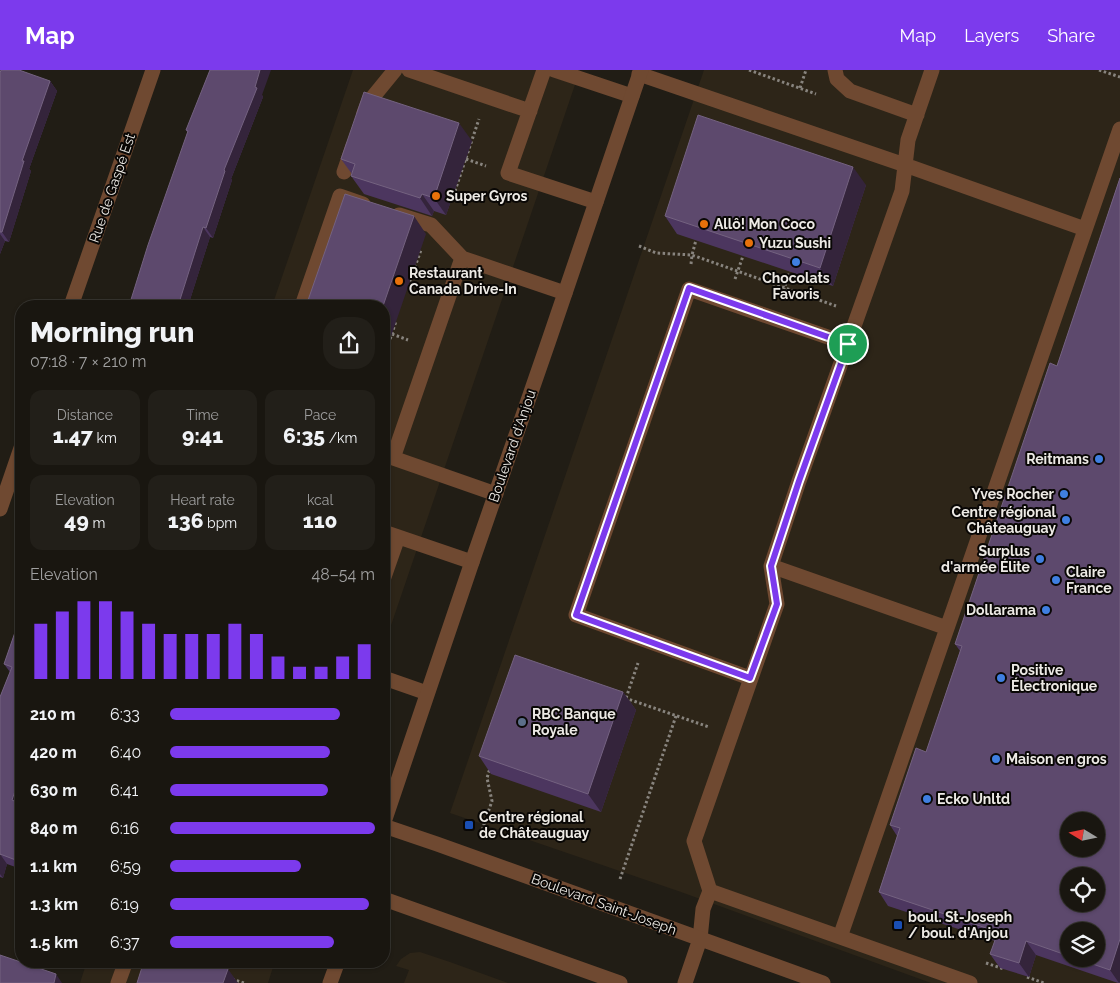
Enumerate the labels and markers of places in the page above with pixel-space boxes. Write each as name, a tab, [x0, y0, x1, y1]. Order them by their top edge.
place label: Super Gyros	[446, 188, 527, 204]
marker: Super Gyros	[430, 190, 442, 202]
place label: Allô! Mon Coco	[714, 216, 816, 232]
marker: Allô! Mon Coco	[698, 218, 710, 230]
place label: Yuzu Sushi	[759, 235, 831, 251]
marker: Yuzu Sushi	[743, 237, 755, 249]
marker: Chocolats Favoris	[790, 256, 802, 268]
place label: Restaurant Canada Drive-In	[409, 265, 517, 297]
place label: Chocolats Favoris	[762, 270, 830, 302]
marker: Restaurant Canada Drive-In	[393, 275, 405, 287]
pin	[827, 323, 869, 365]
place label: Reitmans	[1026, 451, 1089, 467]
marker: Reitmans	[1093, 453, 1105, 465]
place label: Yves Rocher	[971, 486, 1055, 502]
marker: Yves Rocher	[1058, 488, 1070, 500]
place label: Centre régional Châteauguay	[952, 504, 1057, 536]
marker: Centre régional Châteauguay	[1060, 514, 1072, 526]
place label: Surplus d'armée Élite	[941, 543, 1031, 575]
marker: Surplus d'armée Élite	[1034, 553, 1046, 565]
place label: Claire France	[1066, 564, 1112, 596]
marker: Claire France	[1050, 574, 1062, 586]
place label: Dollarama	[966, 602, 1036, 618]
marker: Dollarama	[1040, 604, 1052, 616]
place label: Positive Électronique	[1011, 662, 1098, 694]
marker: Positive Électronique	[995, 672, 1007, 684]
place label: RBC Banque Royale	[532, 706, 616, 738]
marker: RBC Banque Royale	[516, 716, 528, 728]
place label: Maison en gros	[1006, 751, 1107, 767]
marker: Maison en gros	[990, 753, 1002, 765]
place label: Ecko Unltd	[937, 791, 1010, 807]
marker: Ecko Unltd	[921, 793, 933, 805]
place label: Centre régional de Châteauguay	[479, 809, 589, 841]
marker: Centre régional de Châteauguay	[463, 819, 475, 831]
place label: boul. St-Joseph / boul. d'Anjou	[908, 909, 1012, 941]
marker: boul. St-Joseph / boul. d'Anjou	[892, 919, 904, 931]

